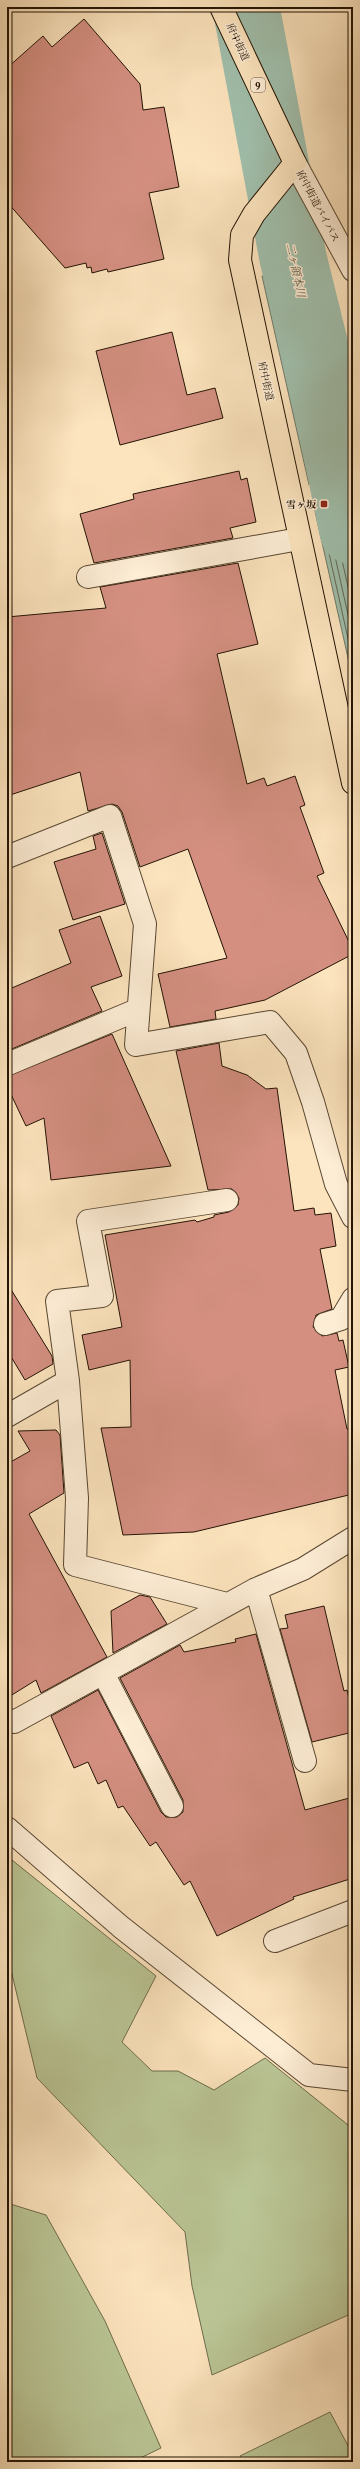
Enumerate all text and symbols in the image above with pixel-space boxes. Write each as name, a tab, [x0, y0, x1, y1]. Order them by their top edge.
street label: 府中街道	[224, 21, 252, 63]
road number: 9	[251, 78, 265, 92]
street label: 府中街道バイパス	[294, 168, 342, 244]
water label: 二ヶ領本川	[283, 242, 309, 299]
street label: 府中街道	[255, 360, 277, 402]
place label: 雪ヶ坂	[286, 498, 317, 511]
marker: 雪ヶ坂	[319, 499, 329, 509]

